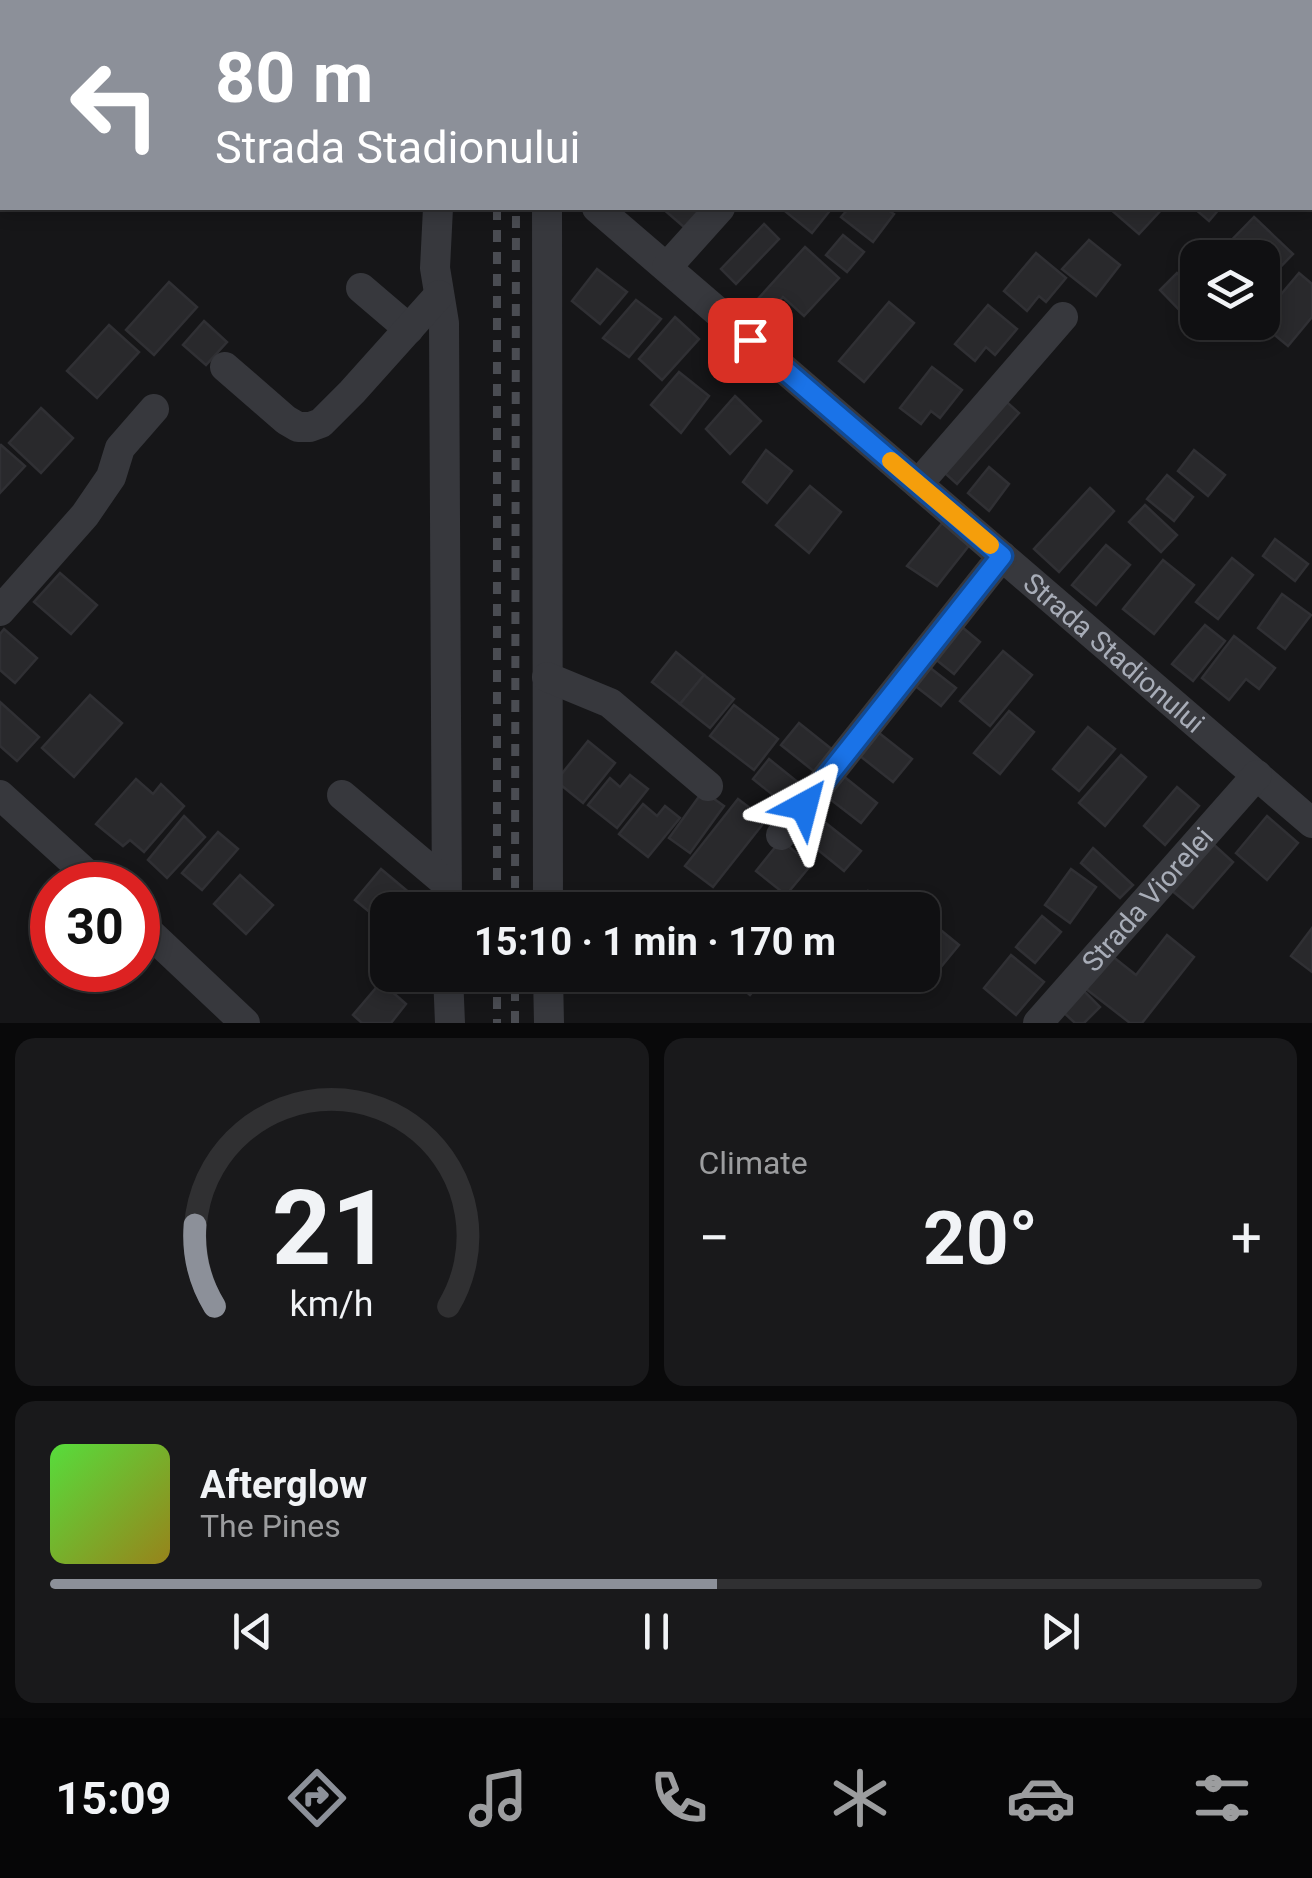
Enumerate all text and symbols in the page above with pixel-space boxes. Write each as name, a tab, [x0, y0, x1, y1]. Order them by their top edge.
text: 80 m	[215, 37, 373, 119]
icon: left	[50, 40, 180, 170]
text: Strada Stadionului	[215, 121, 581, 174]
map controls	[1180, 240, 1280, 340]
button: layers	[1180, 240, 1280, 340]
pin	[708, 298, 793, 383]
icon: arrive	[723, 313, 778, 368]
street label: Strada Stadionului	[1017, 566, 1211, 740]
position arrow	[752, 754, 856, 858]
street label: Strada Viorelei	[1075, 821, 1220, 978]
speed limit sign: 30	[30, 862, 160, 992]
text: 15:10 · 1 min · 170 m	[474, 920, 836, 964]
text: Climate	[699, 1144, 808, 1182]
text: 21	[272, 1168, 391, 1289]
text: 20°	[923, 1194, 1038, 1282]
text: −	[699, 1206, 730, 1270]
text: +	[1231, 1206, 1262, 1270]
text: km/h	[290, 1283, 374, 1325]
text: Afterglow	[200, 1463, 367, 1507]
text: The Pines	[200, 1507, 341, 1545]
icon: previous	[225, 1604, 280, 1659]
icon: pause	[629, 1604, 684, 1659]
icon: next	[1033, 1604, 1088, 1659]
icon: directions	[282, 1763, 352, 1833]
icon: music	[463, 1763, 533, 1833]
icon: phone	[644, 1763, 714, 1833]
icon: climate	[825, 1763, 895, 1833]
icon: car	[1006, 1763, 1076, 1833]
icon: filters	[1187, 1763, 1257, 1833]
text: 15:09	[55, 1772, 171, 1825]

